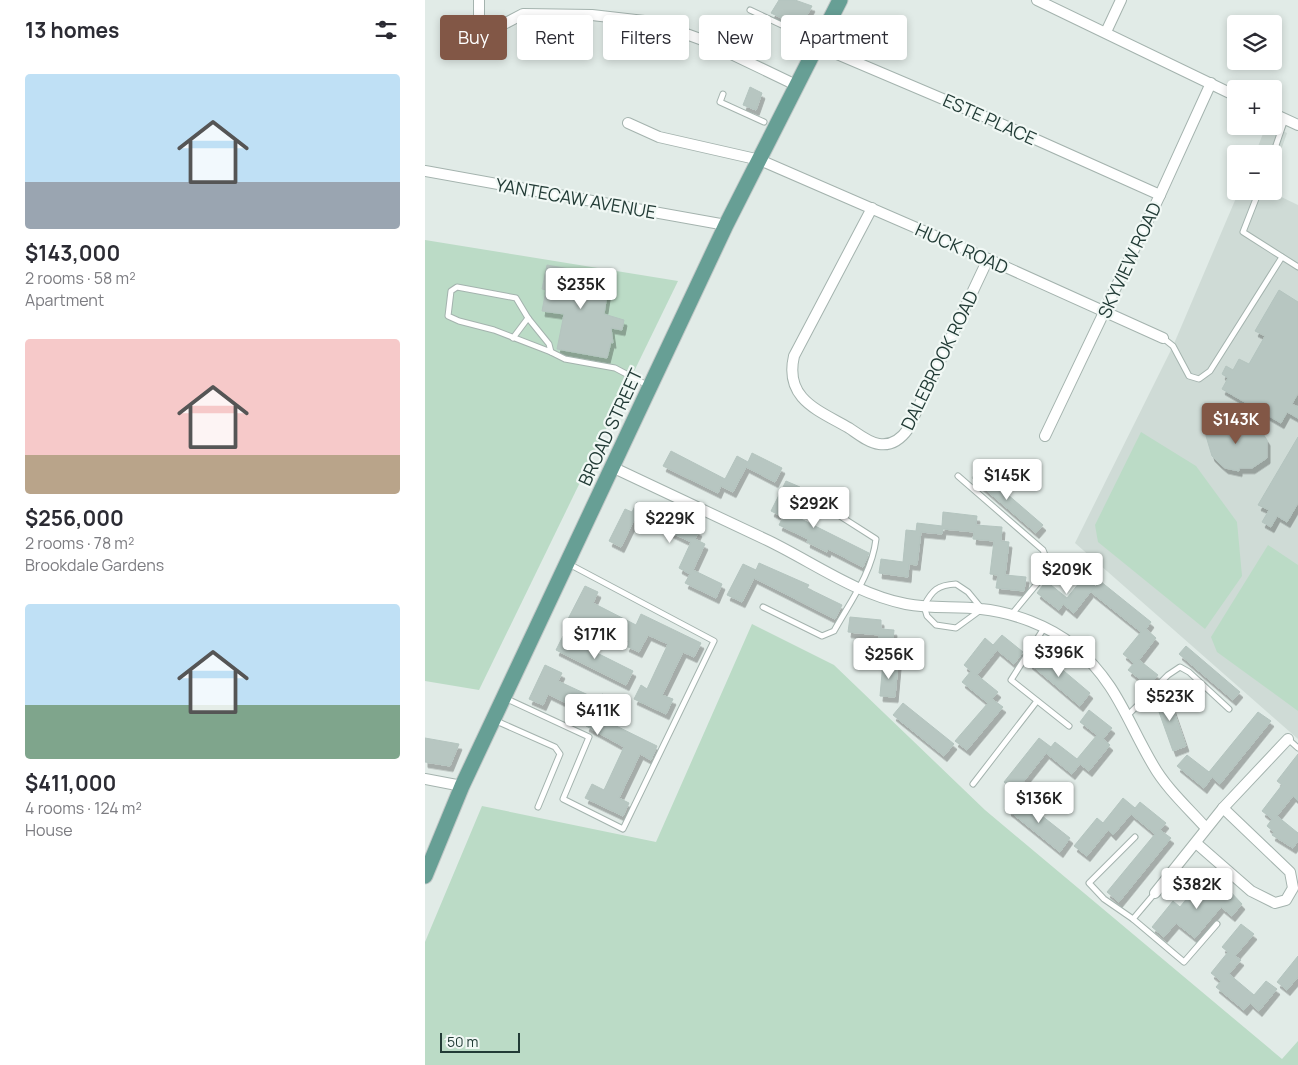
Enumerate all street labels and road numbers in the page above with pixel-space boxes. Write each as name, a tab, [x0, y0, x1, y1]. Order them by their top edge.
street label: ESTE PLACE	[940, 88, 1040, 150]
street label: YANTECAW AVENUE	[494, 172, 658, 224]
street label: SKYVIEW ROAD	[1092, 198, 1166, 322]
street label: HUCK ROAD	[912, 217, 1012, 279]
street label: DALEBROOK ROAD	[895, 286, 983, 434]
street label: BROAD STREET	[572, 364, 648, 489]

